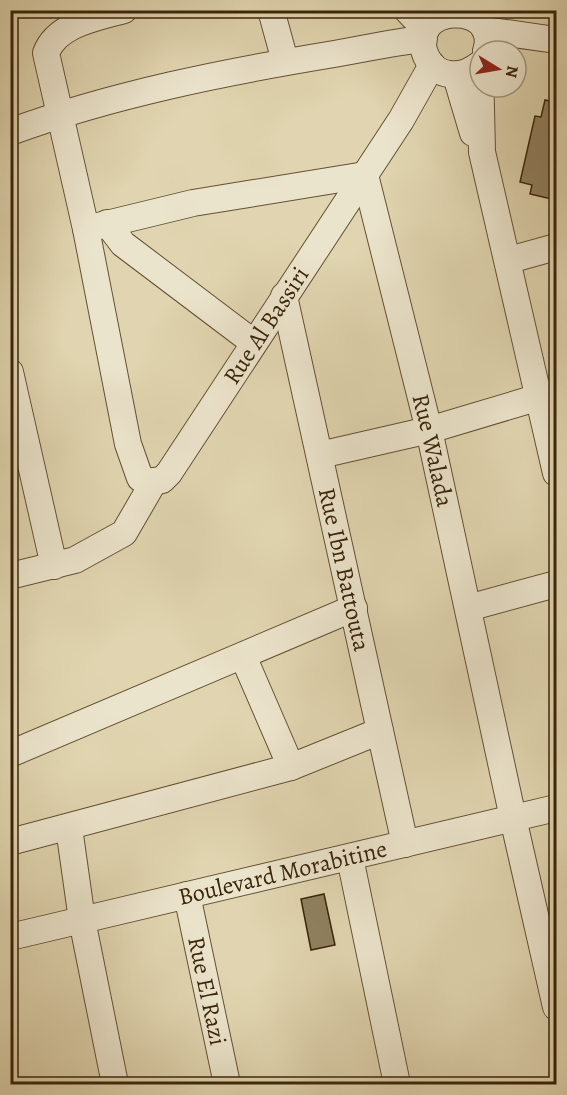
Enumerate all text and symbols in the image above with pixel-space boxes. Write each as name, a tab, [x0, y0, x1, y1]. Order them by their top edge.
north arrow	[468, 39, 528, 99]
text: N	[500, 64, 524, 80]
street label: Rue Al Bassiri	[216, 261, 316, 390]
street label: Rue Walada	[404, 390, 461, 511]
street label: Rue Ibn Battouta	[311, 485, 378, 655]
street label: Boulevard Morabitine	[175, 833, 390, 913]
street label: Rue El Razi	[180, 934, 234, 1048]

